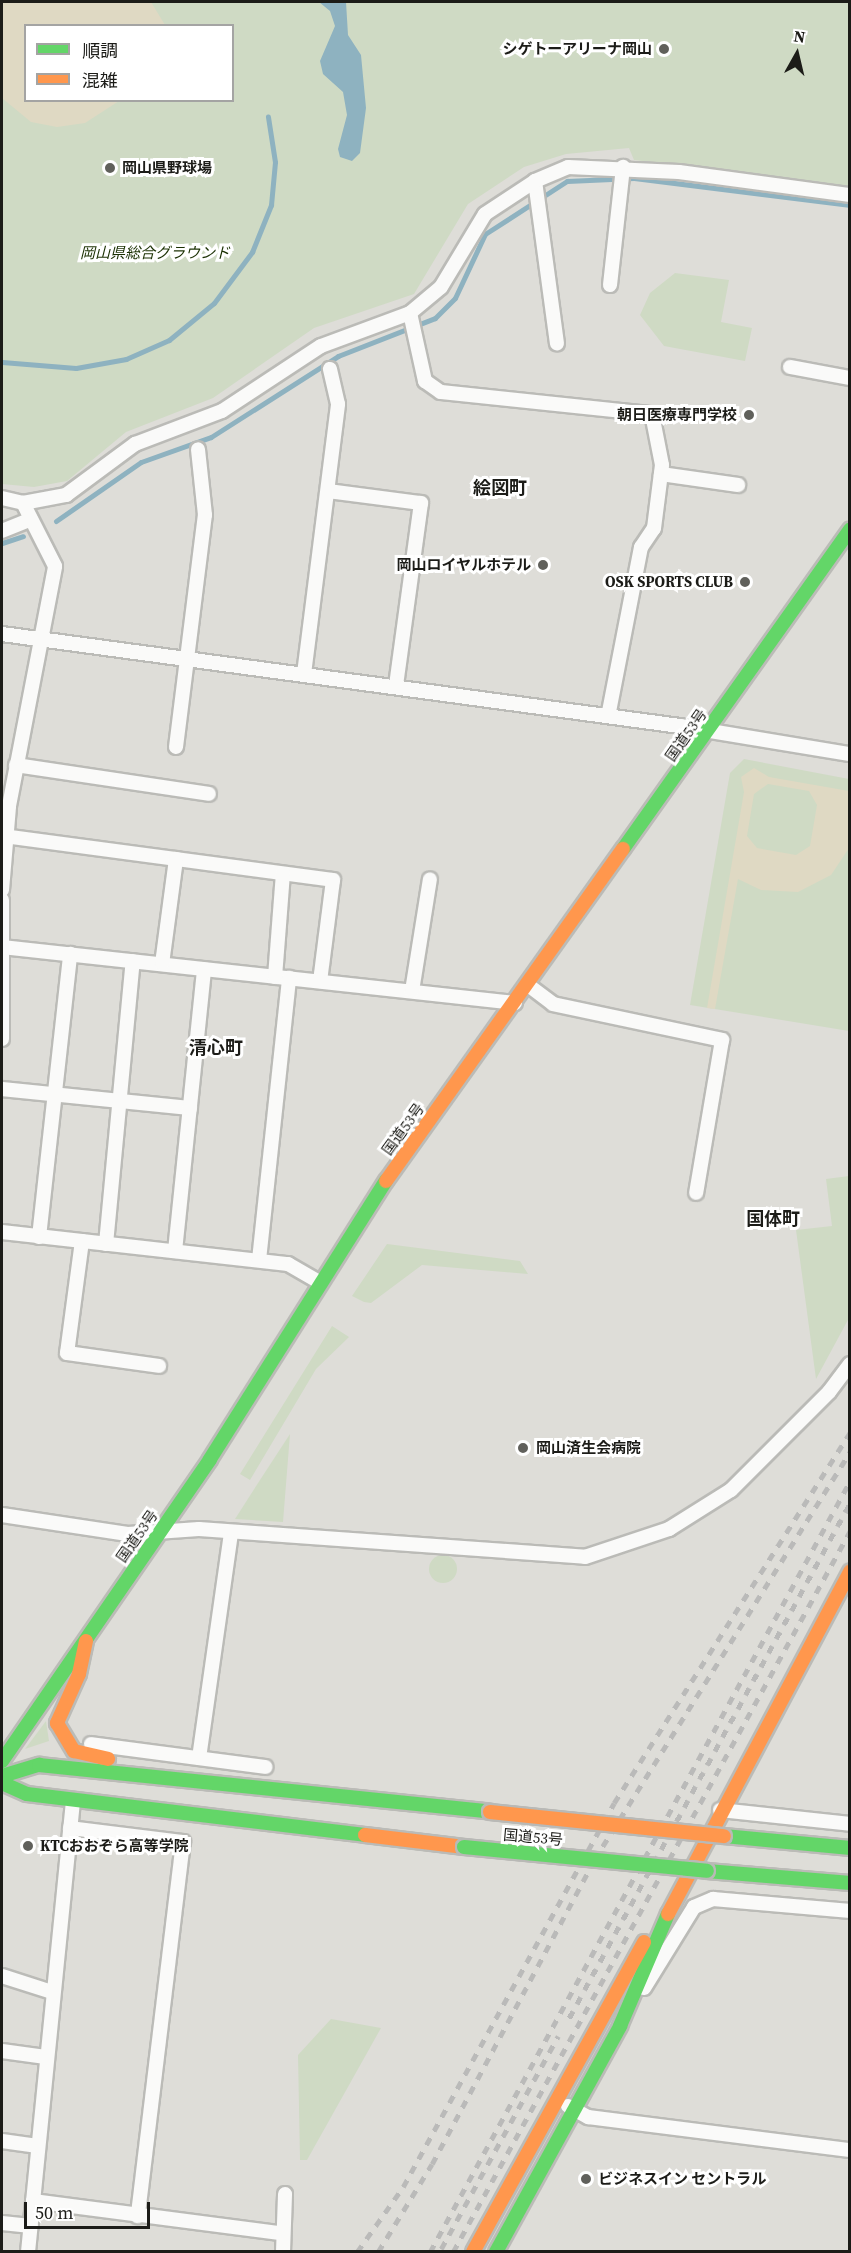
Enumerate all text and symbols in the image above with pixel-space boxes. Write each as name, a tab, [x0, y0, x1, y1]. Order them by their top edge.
legend	[24, 24, 234, 102]
north arrow	[767, 24, 827, 84]
text: N	[792, 24, 807, 48]
text: 順調	[82, 38, 118, 63]
place label: シゲトーアリーナ岡山	[502, 40, 652, 58]
marker: シゲトーアリーナ岡山	[657, 42, 671, 56]
text: 混雑	[82, 68, 118, 93]
place label: 岡山県野球場	[122, 159, 212, 177]
marker: 岡山県野球場	[103, 161, 117, 175]
park label: 岡山県総合グラウンド	[80, 244, 230, 262]
place label: 朝日医療専門学校	[617, 406, 737, 424]
marker: 朝日医療専門学校	[742, 408, 756, 422]
district label: 絵図町	[473, 477, 527, 499]
place label: 岡山ロイヤルホテル	[396, 556, 531, 574]
marker: 岡山ロイヤルホテル	[536, 558, 550, 572]
place label: OSK SPORTS CLUB	[605, 573, 733, 591]
marker: OSK SPORTS CLUB	[738, 575, 752, 589]
street label: 国道53号	[661, 705, 711, 765]
district label: 清心町	[189, 1037, 243, 1059]
street label: 国道53号	[378, 1099, 428, 1159]
district label: 国体町	[746, 1208, 800, 1230]
marker: 岡山済生会病院	[514, 1439, 532, 1457]
place label: 岡山済生会病院	[536, 1439, 641, 1457]
street label: 国道53号	[112, 1506, 162, 1566]
street label: 国道53号	[502, 1825, 564, 1849]
place label: KTCおおぞら高等学院	[40, 1837, 189, 1855]
marker: KTCおおぞら高等学院	[21, 1839, 35, 1853]
place label: ビジネスイン セントラル	[598, 2170, 766, 2188]
marker: ビジネスイン セントラル	[579, 2172, 593, 2186]
scale bar	[27, 2190, 153, 2228]
text: 50 m	[35, 2200, 73, 2225]

